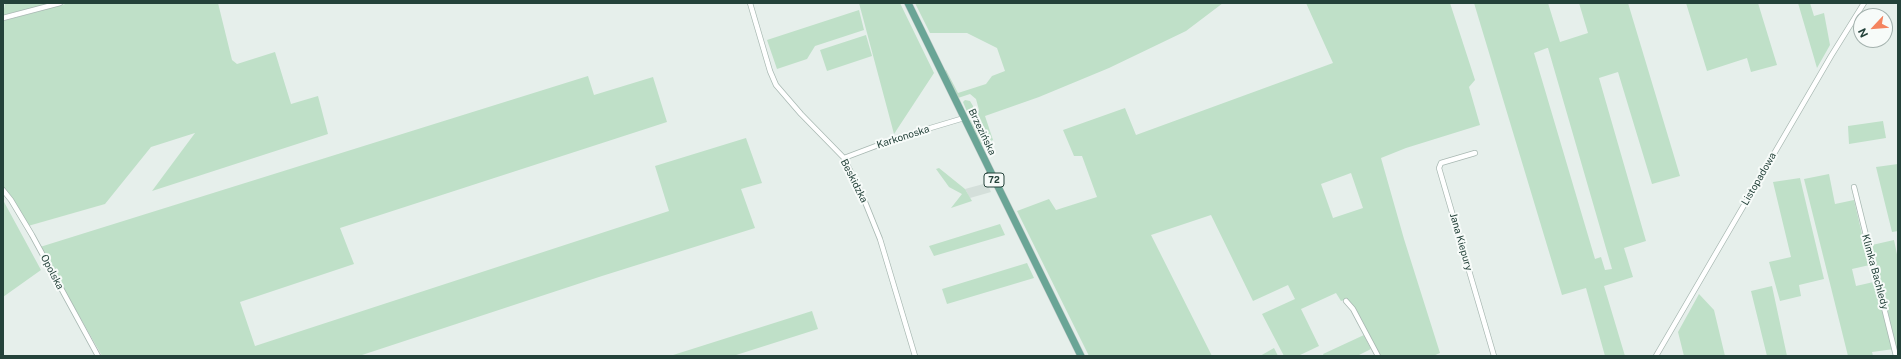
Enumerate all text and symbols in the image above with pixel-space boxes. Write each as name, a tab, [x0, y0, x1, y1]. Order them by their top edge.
north arrow	[1853, 8, 1893, 48]
text: N	[1856, 26, 1870, 39]
street label: Brzezińska	[966, 107, 998, 157]
street label: Karkonoska	[875, 123, 931, 151]
street label: Listopadowa	[1739, 151, 1779, 207]
street label: Beskidzka	[838, 157, 870, 205]
road number: 72	[984, 173, 1004, 187]
street label: Jana Kiepury	[1447, 212, 1475, 272]
street label: Klimka Bachledy	[1859, 233, 1891, 311]
street label: Opolska	[38, 252, 66, 292]

